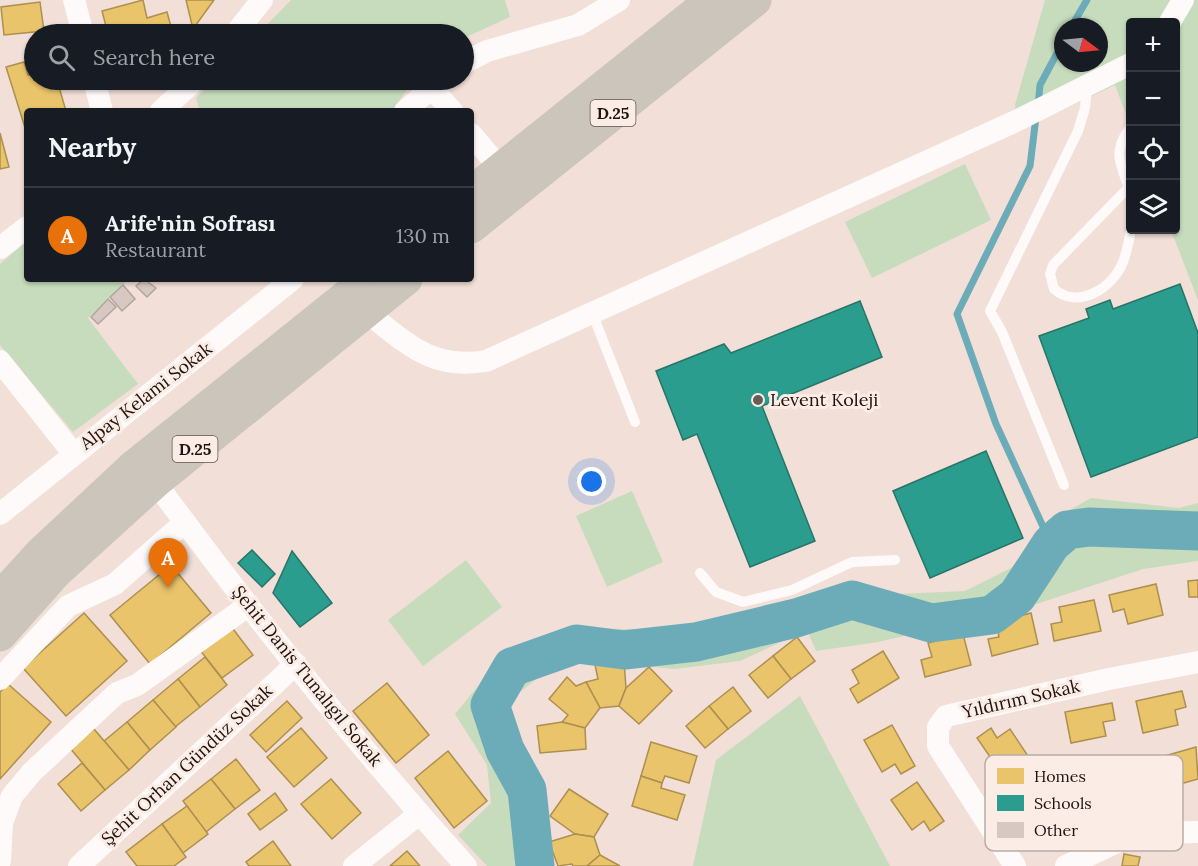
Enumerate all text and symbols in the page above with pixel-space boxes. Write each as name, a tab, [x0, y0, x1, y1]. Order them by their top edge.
north arrow	[1054, 18, 1108, 72]
map controls	[1126, 18, 1180, 234]
button: +	[1126, 18, 1180, 72]
search box	[24, 24, 474, 90]
icon: search	[45, 41, 78, 74]
text: Search here	[93, 43, 215, 71]
button: −	[1126, 72, 1180, 126]
road number: D.25	[590, 100, 636, 126]
button: locate	[1126, 126, 1180, 180]
text: Nearby	[48, 131, 136, 164]
button: layers	[1126, 180, 1180, 234]
text: Arife'nin Sofrası	[105, 209, 275, 237]
text: A	[61, 223, 74, 248]
text: 130 m	[396, 223, 450, 248]
text: Restaurant	[105, 237, 206, 262]
street label: Alpay Kelami Sokak	[74, 337, 217, 455]
place label: Levent Koleji	[770, 388, 878, 411]
marker: Levent Koleji	[751, 393, 765, 407]
road number: D.25	[172, 436, 218, 462]
your location	[577, 467, 606, 496]
pin: A	[148, 538, 188, 588]
street label: Şehit Danis Tunalıgıl Sokak	[227, 581, 388, 771]
street label: Yıldırım Sokak	[959, 674, 1082, 723]
street label: Şehit Orhan Gündüz Sokak	[96, 679, 277, 850]
legend	[985, 755, 1183, 851]
text: Homes	[1034, 766, 1086, 786]
text: Schools	[1034, 793, 1092, 813]
text: Other	[1034, 820, 1078, 840]

